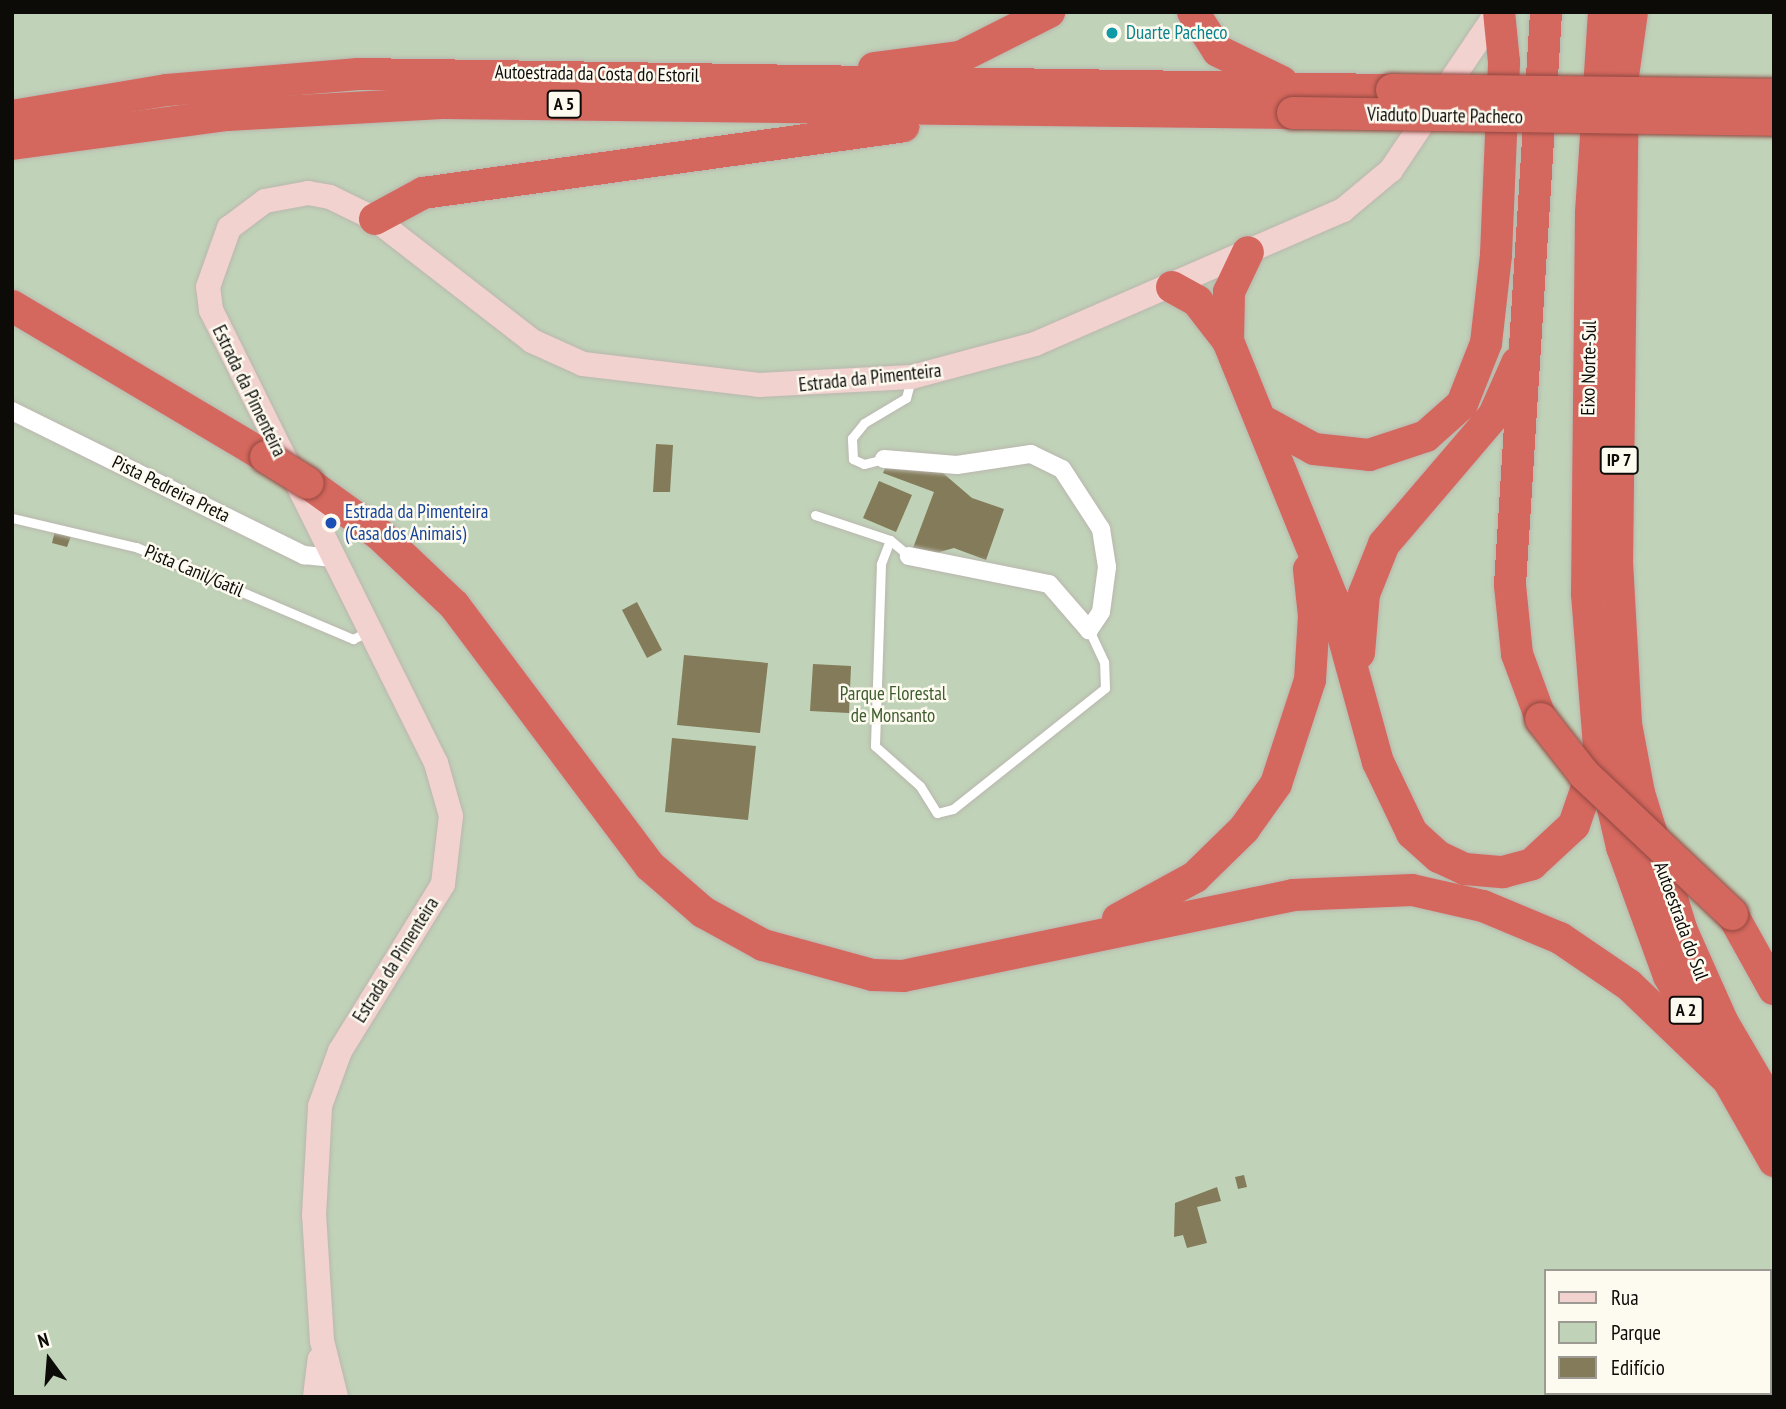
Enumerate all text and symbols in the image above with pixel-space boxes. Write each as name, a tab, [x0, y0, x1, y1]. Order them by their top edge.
place label: Duarte Pacheco	[1126, 22, 1228, 44]
marker: Duarte Pacheco	[1104, 25, 1120, 41]
street label: Autoestrada da Costa do Estoril	[495, 61, 699, 87]
road number: A 5	[545, 90, 583, 119]
street label: Viaduto Duarte Pacheco	[1367, 103, 1523, 129]
street label: Eixo Norte-Sul	[1577, 320, 1601, 416]
street label: Estrada da Pimenteira	[207, 322, 291, 460]
street label: Estrada da Pimenteira	[797, 359, 943, 397]
road number: IP 7	[1598, 446, 1640, 474]
street label: Pista Pedreira Preta	[108, 451, 234, 527]
place label: Estrada da Pimenteira (Casa dos Animais)	[345, 501, 488, 545]
marker: Estrada da Pimenteira (Casa dos Animais)	[323, 515, 339, 531]
street label: Pista Canil/Gatil	[141, 540, 247, 602]
park label: Parque Florestal de Monsanto	[840, 683, 946, 727]
street label: Autoestrada do Sul	[1649, 859, 1713, 983]
street label: Estrada da Pimenteira	[348, 893, 444, 1027]
road number: A 2	[1667, 995, 1705, 1024]
legend	[1544, 1269, 1772, 1395]
text: Rua	[1611, 1284, 1639, 1311]
text: Parque	[1611, 1319, 1661, 1346]
north arrow	[14, 1325, 84, 1395]
text: N	[35, 1327, 51, 1353]
text: Edifício	[1611, 1354, 1665, 1381]

